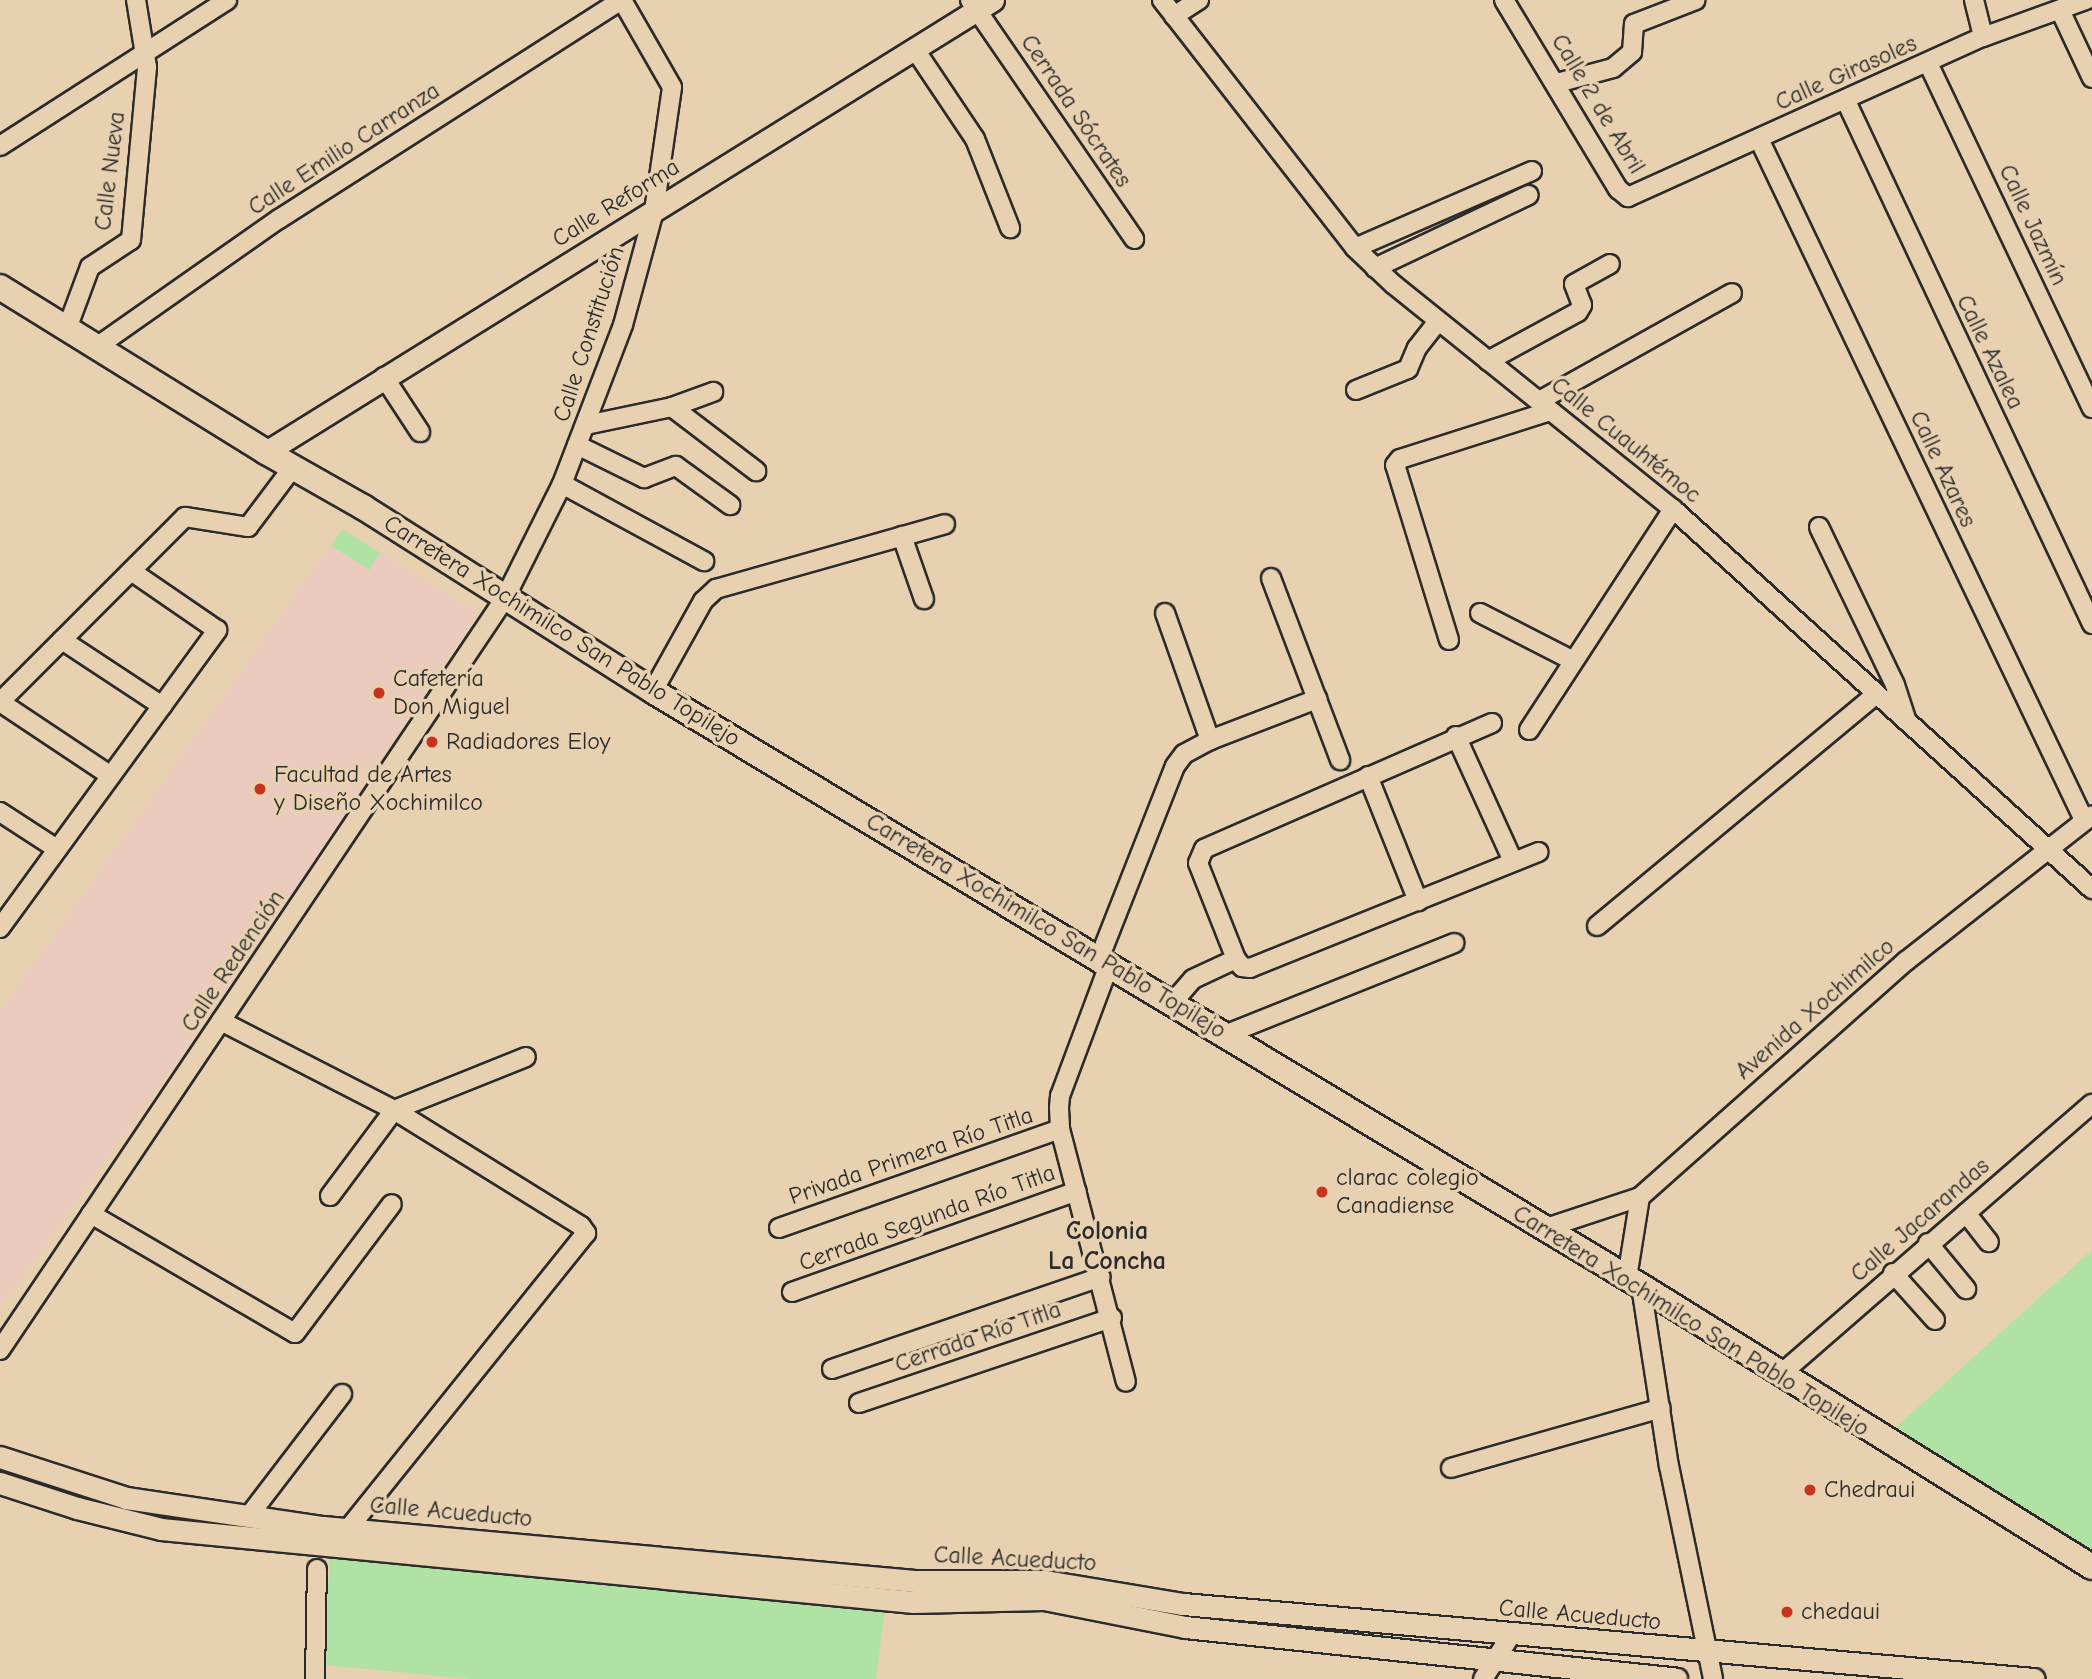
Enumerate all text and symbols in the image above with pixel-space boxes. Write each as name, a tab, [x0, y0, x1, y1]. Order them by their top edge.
street label: Cerrada Sócrates	[1014, 29, 1138, 193]
street label: Calle 2 de Abril	[1545, 29, 1651, 179]
street label: Calle Girasoles	[1771, 29, 1921, 117]
street label: Calle Emilio Carranza	[243, 76, 445, 222]
street label: Calle Nueva	[88, 110, 132, 232]
street label: Calle Reforma	[547, 153, 685, 253]
street label: Calle Jazmín	[1992, 160, 2074, 290]
street label: Calle Constitución	[547, 243, 631, 425]
street label: Calle Azalea	[1950, 290, 2030, 414]
street label: Calle Cuauhtémoc	[1545, 371, 1707, 509]
street label: Calle Azares	[1904, 406, 1982, 532]
street label: Carretera Xochimilco San Pablo Topilejo	[379, 509, 745, 753]
place label: Cafetería Don Miguel	[393, 665, 510, 721]
marker: Cafetería Don Miguel	[371, 685, 387, 701]
place label: Radiadores Eloy	[446, 728, 610, 756]
marker: Radiadores Eloy	[424, 734, 440, 750]
place label: Facultad de Artes y Diseño Xochimilco	[274, 761, 483, 817]
marker: Facultad de Artes y Diseño Xochimilco	[252, 781, 268, 797]
street label: Carretera Xochimilco San Pablo Topilejo	[861, 807, 1231, 1045]
street label: Calle Redención	[175, 885, 291, 1037]
street label: Avenida Xochimilco	[1730, 932, 1900, 1086]
street label: Privada Primera Río Titla	[785, 1101, 1037, 1211]
street label: Calle Jacarandas	[1845, 1152, 1995, 1288]
street label: Cerrada Segunda Río Titla	[795, 1158, 1059, 1278]
place label: clarac colegio Canadiense	[1336, 1164, 1479, 1220]
marker: clarac colegio Canadiense	[1314, 1184, 1330, 1200]
street label: Carretera Xochimilco San Pablo Topilejo	[1508, 1199, 1874, 1443]
district label: Colonia La Concha	[1048, 1216, 1166, 1278]
street label: Cerrada Río Titla	[891, 1295, 1065, 1379]
place label: Chedraui	[1824, 1476, 1916, 1504]
marker: Chedraui	[1802, 1482, 1818, 1498]
street label: Calle Acueducto	[369, 1491, 533, 1533]
street label: Calle Acueducto	[933, 1540, 1097, 1578]
street label: Calle Acueducto	[1498, 1594, 1662, 1636]
place label: chedaui	[1801, 1598, 1880, 1626]
marker: chedaui	[1779, 1604, 1795, 1620]

